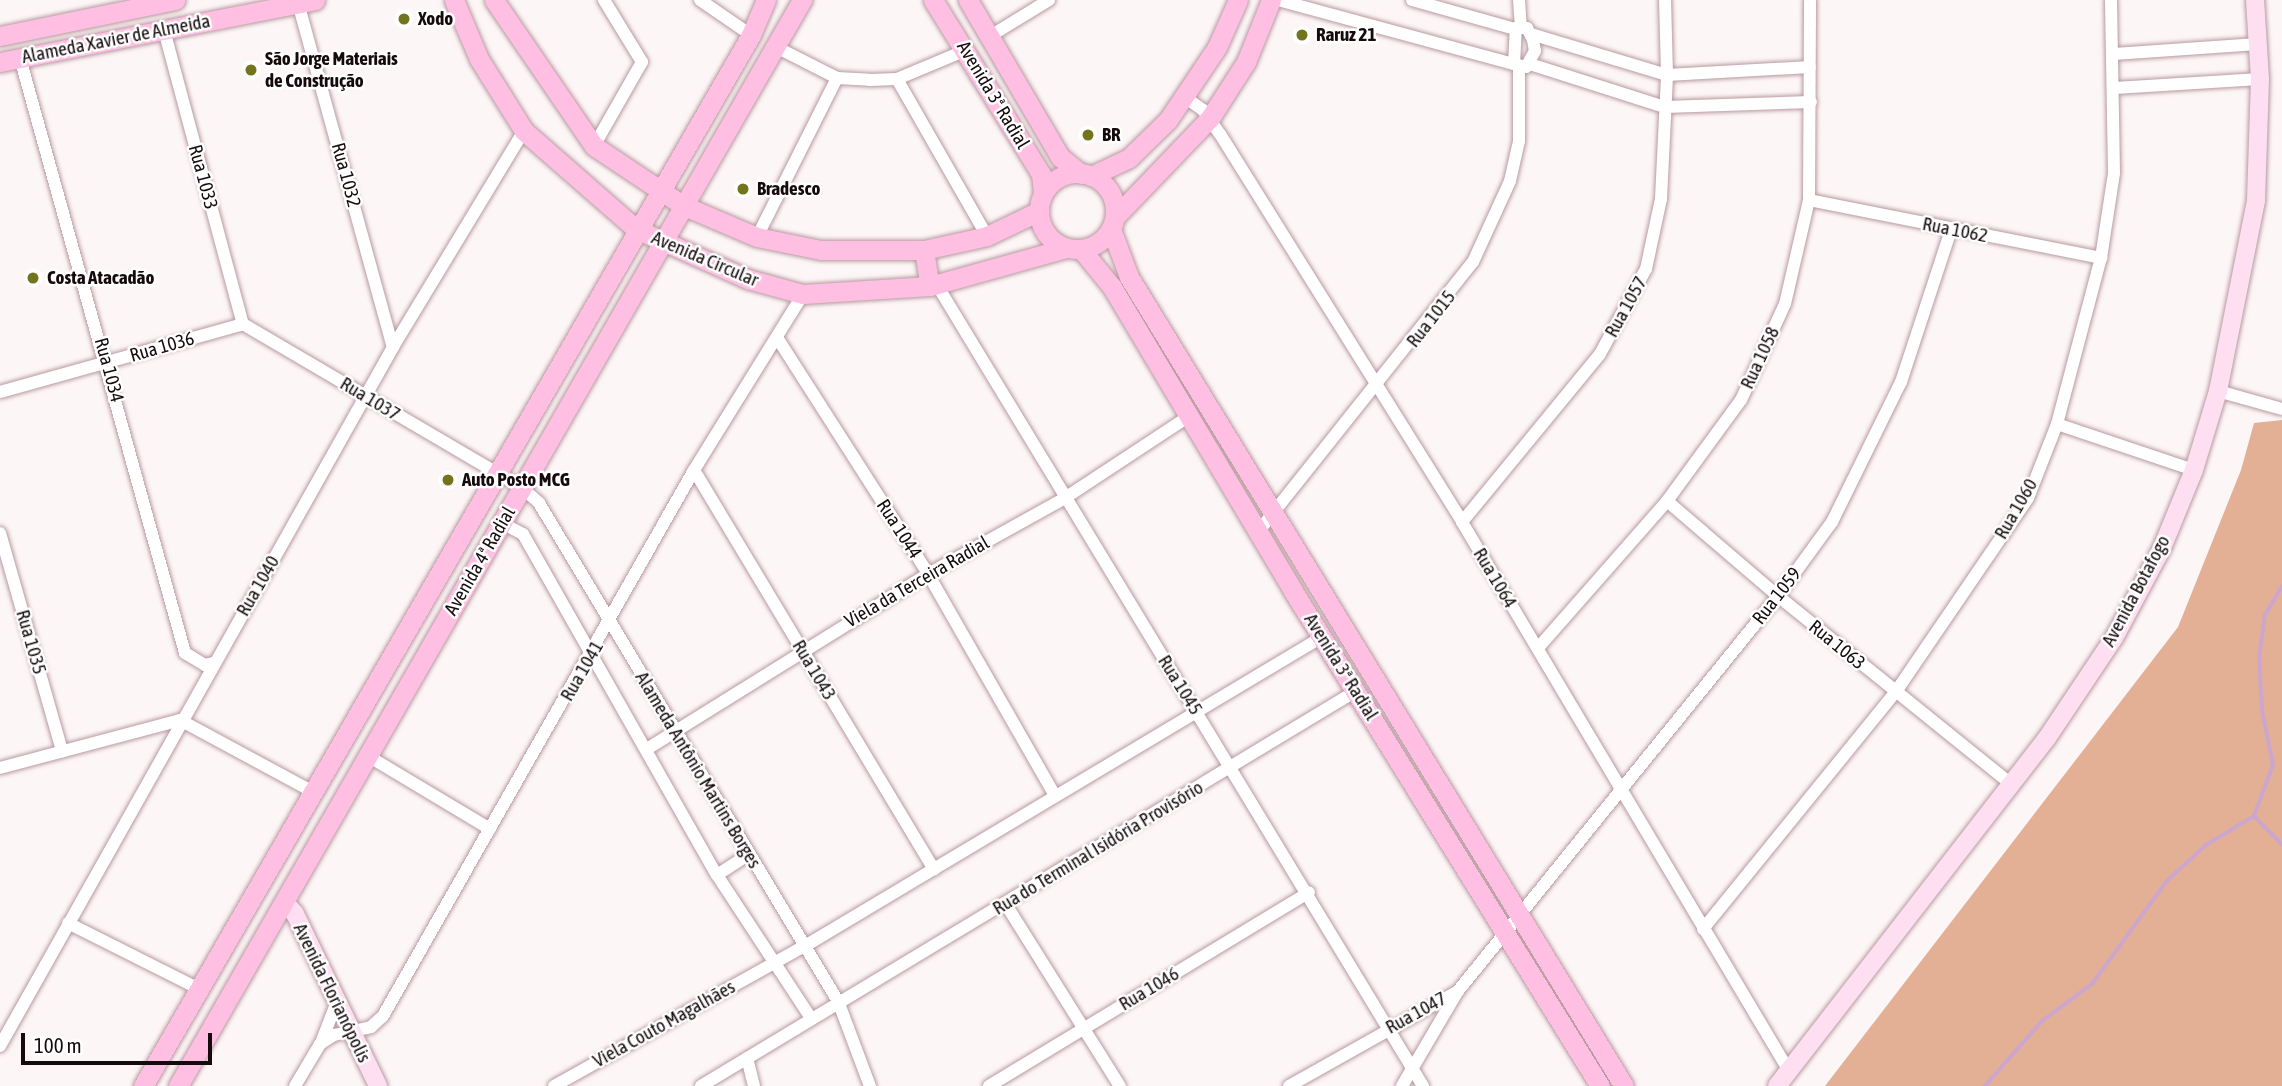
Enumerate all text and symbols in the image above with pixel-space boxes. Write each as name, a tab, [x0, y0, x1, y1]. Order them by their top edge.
place label: Xodo	[418, 8, 453, 30]
street label: Alameda Xavier de Almeida	[20, 10, 212, 68]
marker: Xodo	[396, 11, 412, 27]
place label: Raruz 21	[1316, 24, 1376, 46]
marker: Raruz 21	[1294, 27, 1310, 43]
street label: Avenida 3ª Radial	[952, 37, 1034, 153]
place label: São Jorge Materiais de Construção	[265, 48, 398, 92]
marker: São Jorge Materiais de Construção	[243, 62, 259, 78]
place label: BR	[1102, 124, 1121, 146]
marker: BR	[1080, 127, 1096, 143]
street label: Rua 1032	[326, 140, 366, 210]
street label: Rua 1033	[183, 142, 223, 212]
place label: Bradesco	[757, 178, 820, 200]
marker: Bradesco	[735, 181, 751, 197]
street label: Rua 1062	[1921, 213, 1989, 247]
street label: Avenida Circular	[648, 226, 762, 292]
place label: Costa Atacadão	[47, 267, 154, 289]
marker: Costa Atacadão	[25, 270, 41, 286]
street label: Rua 1057	[1600, 273, 1652, 341]
street label: Rua 1015	[1402, 286, 1460, 352]
street label: Rua 1058	[1736, 323, 1784, 393]
street label: Rua 1036	[127, 327, 197, 367]
street label: Rua 1034	[89, 335, 129, 405]
street label: Rua 1037	[336, 372, 404, 426]
place label: Auto Posto MCG	[462, 469, 570, 491]
marker: Auto Posto MCG	[440, 472, 456, 488]
street label: Rua 1060	[1990, 475, 2042, 543]
street label: Rua 1044	[872, 495, 926, 563]
street label: Avenida 4ª Radial	[440, 503, 520, 619]
street label: Viela da Terceira Radial	[841, 531, 993, 633]
street label: Avenida Botafogo	[2097, 531, 2175, 651]
street label: Rua 1064	[1468, 544, 1522, 612]
street label: Rua 1040	[232, 552, 284, 620]
street label: Rua 1059	[1748, 563, 1806, 629]
street label: Rua 1035	[11, 607, 51, 677]
street label: Avenida 3ª Radial	[1299, 609, 1383, 725]
street label: Rua 1063	[1804, 615, 1870, 675]
street label: Rua 1043	[787, 636, 841, 704]
street label: Rua 1041	[556, 637, 608, 705]
street label: Rua 1045	[1153, 651, 1207, 719]
street label: Alameda Antônio Martins Borges	[630, 668, 766, 872]
street label: Rua do Terminal Isidória Provisório	[989, 776, 1207, 920]
street label: Avenida Florianópolis	[288, 920, 376, 1066]
street label: Rua 1046	[1115, 962, 1183, 1016]
street label: Viela Couto Magalhães	[589, 976, 739, 1072]
street label: Rua 1047	[1382, 987, 1450, 1039]
scale bar	[24, 1020, 215, 1064]
text: 100 m	[34, 1033, 82, 1057]

